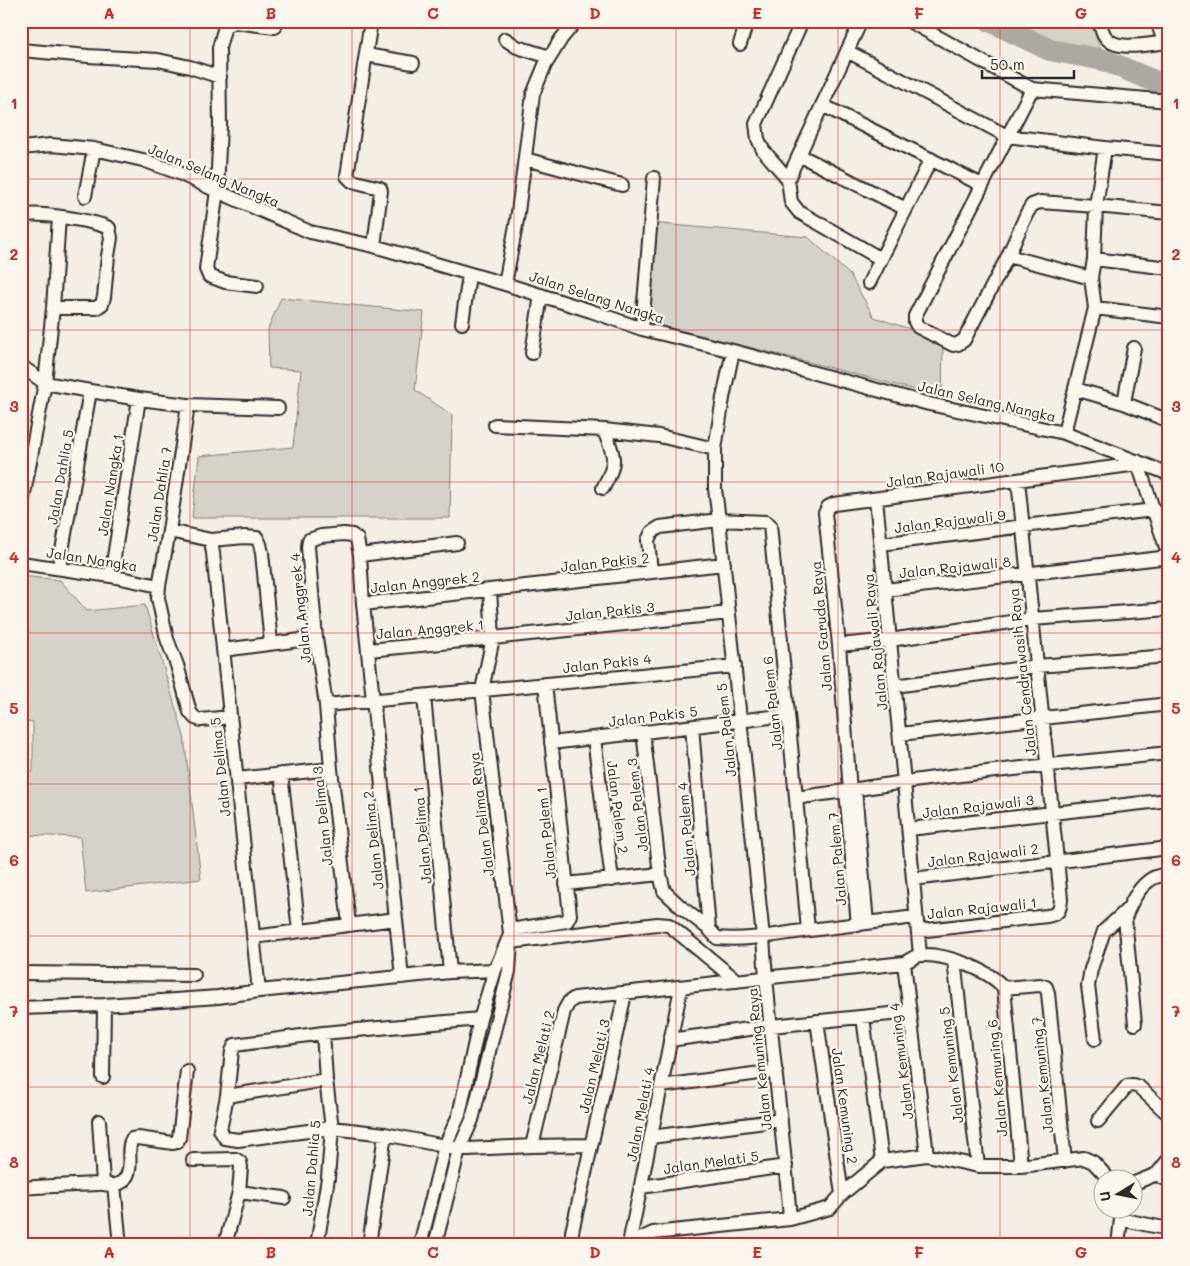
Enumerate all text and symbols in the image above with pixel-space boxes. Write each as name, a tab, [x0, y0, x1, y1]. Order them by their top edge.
text: A	[103, 2, 115, 23]
text: B	[266, 2, 276, 23]
text: C	[427, 2, 439, 23]
text: D	[589, 2, 601, 23]
text: E	[752, 2, 762, 23]
text: F	[914, 2, 924, 23]
text: G	[1075, 2, 1087, 23]
scale bar	[982, 48, 1075, 80]
text: 50 m	[990, 54, 1025, 74]
text: 1	[10, 92, 18, 113]
text: 1	[1172, 92, 1180, 113]
street label: Jalan Selang Nangka	[145, 139, 283, 211]
text: 2	[10, 243, 19, 264]
text: 2	[1172, 243, 1181, 264]
street label: Jalan Selang Nangka	[527, 266, 667, 328]
street label: Jalan Selang Nangka	[916, 376, 1058, 426]
text: 3	[9, 395, 19, 416]
text: 3	[1171, 395, 1181, 416]
street label: Jalan Dahlia 5	[42, 428, 78, 526]
street label: Jalan Nangka 1	[93, 433, 127, 537]
street label: Jalan Dahlia 7	[142, 445, 176, 543]
street label: Jalan Rajawali 10	[885, 456, 1005, 492]
street label: Jalan Rajawali 9	[893, 505, 1007, 537]
street label: Jalan Nangka	[45, 542, 139, 576]
text: 4	[9, 546, 19, 567]
text: 4	[1171, 546, 1181, 567]
street label: Jalan Pakis 2	[560, 548, 650, 576]
street label: Jalan Anggrek 4	[285, 551, 315, 664]
street label: Jalan Rajawali 8	[898, 552, 1012, 582]
street label: Jalan Garuda Raya	[806, 560, 836, 692]
street label: Jalan Anggrek 2	[369, 567, 481, 597]
street label: Jalan Rajawali Raya	[858, 573, 892, 711]
street label: Jalan Cendrawasih Raya	[1004, 587, 1040, 757]
street label: Jalan Pakis 3	[565, 597, 655, 625]
street label: Jalan Anggrek 1	[375, 615, 485, 643]
street label: Jalan Pakis 4	[562, 649, 653, 677]
street label: Jalan Palem 6	[758, 655, 786, 751]
street label: Jalan Palem 5	[712, 682, 740, 778]
text: 5	[9, 697, 19, 718]
text: 5	[1171, 697, 1181, 718]
street label: Jalan Pakis 5	[608, 701, 698, 731]
street label: Jalan Delima 5	[205, 717, 235, 817]
street label: Jalan Delima Raya	[464, 751, 498, 877]
street label: Jalan Palem 3	[622, 757, 652, 853]
street label: Jalan Palem 2	[603, 759, 633, 855]
street label: Jalan Delima 3	[307, 766, 337, 866]
street label: Jalan Palem 4	[672, 780, 700, 877]
street label: Jalan Delima 1	[408, 786, 436, 884]
street label: Jalan Palem 1	[532, 786, 560, 880]
street label: Jalan Delima 2	[358, 790, 388, 890]
street label: Jalan Rajawali 3	[921, 790, 1035, 822]
street label: Jalan Palem 7	[823, 811, 851, 907]
street label: Jalan Rajawali 2	[926, 839, 1040, 871]
text: 6	[9, 849, 19, 870]
text: 6	[1171, 849, 1181, 870]
street label: Jalan Rajawali 1	[926, 893, 1038, 923]
street label: Jalan Kemuning Raya	[742, 987, 776, 1131]
text: 7	[10, 1000, 19, 1021]
text: 7	[1172, 1000, 1181, 1021]
street label: Jalan Kemuning 4	[884, 1001, 918, 1120]
street label: Jalan Kemuning 5	[934, 1006, 968, 1124]
street label: Jalan Melati 2	[517, 1008, 559, 1106]
street label: Jalan Kemuning 7	[1026, 1016, 1058, 1134]
street label: Jalan Melati 3	[574, 1017, 614, 1115]
street label: Jalan Kemuning 6	[982, 1019, 1012, 1137]
street label: Jalan Kemuning 2	[827, 1047, 863, 1165]
street label: Jalan Melati 4	[622, 1064, 659, 1163]
street label: Jalan Dahlia 5	[297, 1119, 325, 1217]
street label: Jalan Melati 5	[662, 1146, 760, 1178]
text: 8	[9, 1151, 19, 1172]
text: 8	[1171, 1151, 1181, 1172]
north arrow	[1092, 1168, 1142, 1218]
text: U	[1094, 1190, 1115, 1203]
text: A	[103, 1241, 115, 1262]
text: B	[266, 1241, 276, 1262]
text: C	[427, 1241, 439, 1262]
text: D	[589, 1241, 601, 1262]
text: E	[752, 1241, 762, 1262]
text: F	[914, 1241, 924, 1262]
text: G	[1075, 1241, 1087, 1262]

